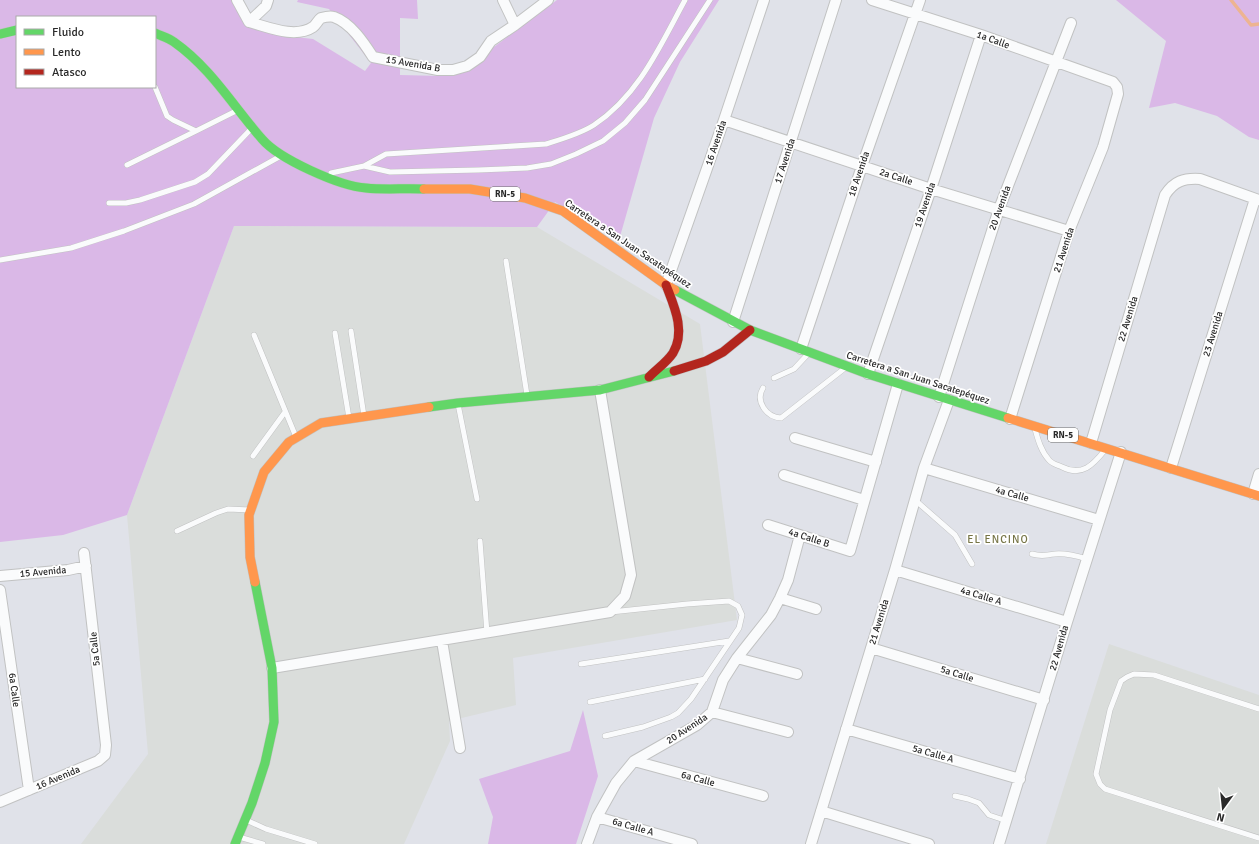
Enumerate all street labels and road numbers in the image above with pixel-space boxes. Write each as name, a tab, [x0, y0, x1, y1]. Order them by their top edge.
street label: 1a Calle	[975, 28, 1011, 52]
street label: 15 Avenida B	[385, 53, 441, 75]
street label: 16 Avenida	[703, 119, 729, 167]
street label: 17 Avenida	[772, 137, 798, 185]
street label: 18 Avenida	[846, 150, 872, 198]
street label: 2a Calle	[878, 166, 914, 188]
street label: 19 Avenida	[912, 181, 938, 229]
street label: 20 Avenida	[986, 184, 1014, 232]
road number: RN-5	[490, 187, 520, 201]
street label: Carretera a San Juan Sacatepéquez	[562, 197, 694, 291]
street label: 21 Avenida	[1051, 226, 1077, 274]
street label: 22 Avenida	[1115, 295, 1141, 343]
street label: 23 Avenida	[1200, 310, 1226, 358]
street label: Carretera a San Juan Sacatepéquez	[845, 349, 992, 407]
road number: RN-5	[1048, 428, 1078, 442]
street label: 4a Calle	[994, 483, 1030, 505]
street label: 4a Calle B	[787, 526, 831, 550]
street label: 15 Avenida	[19, 564, 67, 580]
street label: 4a Calle A	[959, 584, 1003, 608]
street label: 21 Avenida	[866, 598, 892, 646]
street label: 22 Avenida	[1047, 624, 1071, 672]
street label: 5a Calle	[87, 631, 103, 667]
street label: 5a Calle	[939, 663, 975, 685]
street label: 6a Calle	[6, 672, 22, 708]
street label: 20 Avenida	[664, 711, 710, 747]
street label: 5a Calle A	[911, 742, 955, 766]
street label: 16 Avenida	[34, 763, 82, 793]
street label: 6a Calle	[680, 769, 716, 789]
street label: 6a Calle A	[611, 815, 655, 839]

